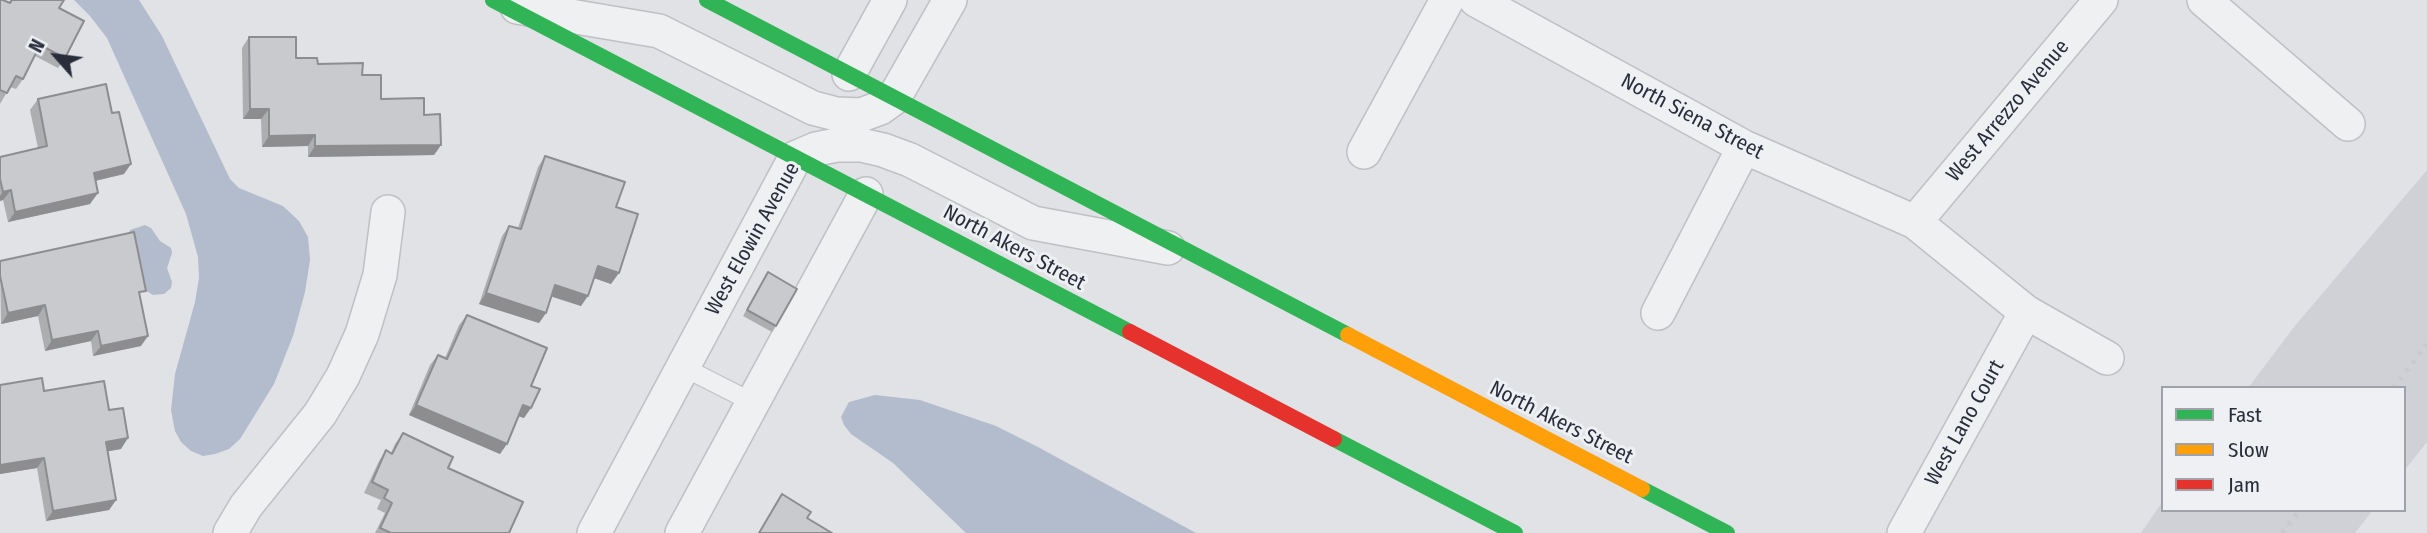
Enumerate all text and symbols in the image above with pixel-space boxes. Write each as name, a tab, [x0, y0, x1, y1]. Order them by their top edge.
north arrow	[21, 21, 91, 91]
text: N	[24, 35, 50, 56]
street label: West Arrezzo Avenue	[1941, 35, 2075, 187]
street label: North Siena Street	[1616, 69, 1768, 165]
street label: West Elowin Avenue	[701, 158, 805, 320]
street label: North Akers Street	[939, 200, 1089, 296]
street label: West Lano Court	[1920, 356, 2010, 490]
street label: North Akers Street	[1485, 376, 1637, 470]
legend	[2161, 386, 2406, 512]
text: Fast	[2228, 402, 2262, 428]
text: Slow	[2228, 437, 2269, 463]
text: Jam	[2228, 472, 2260, 498]

